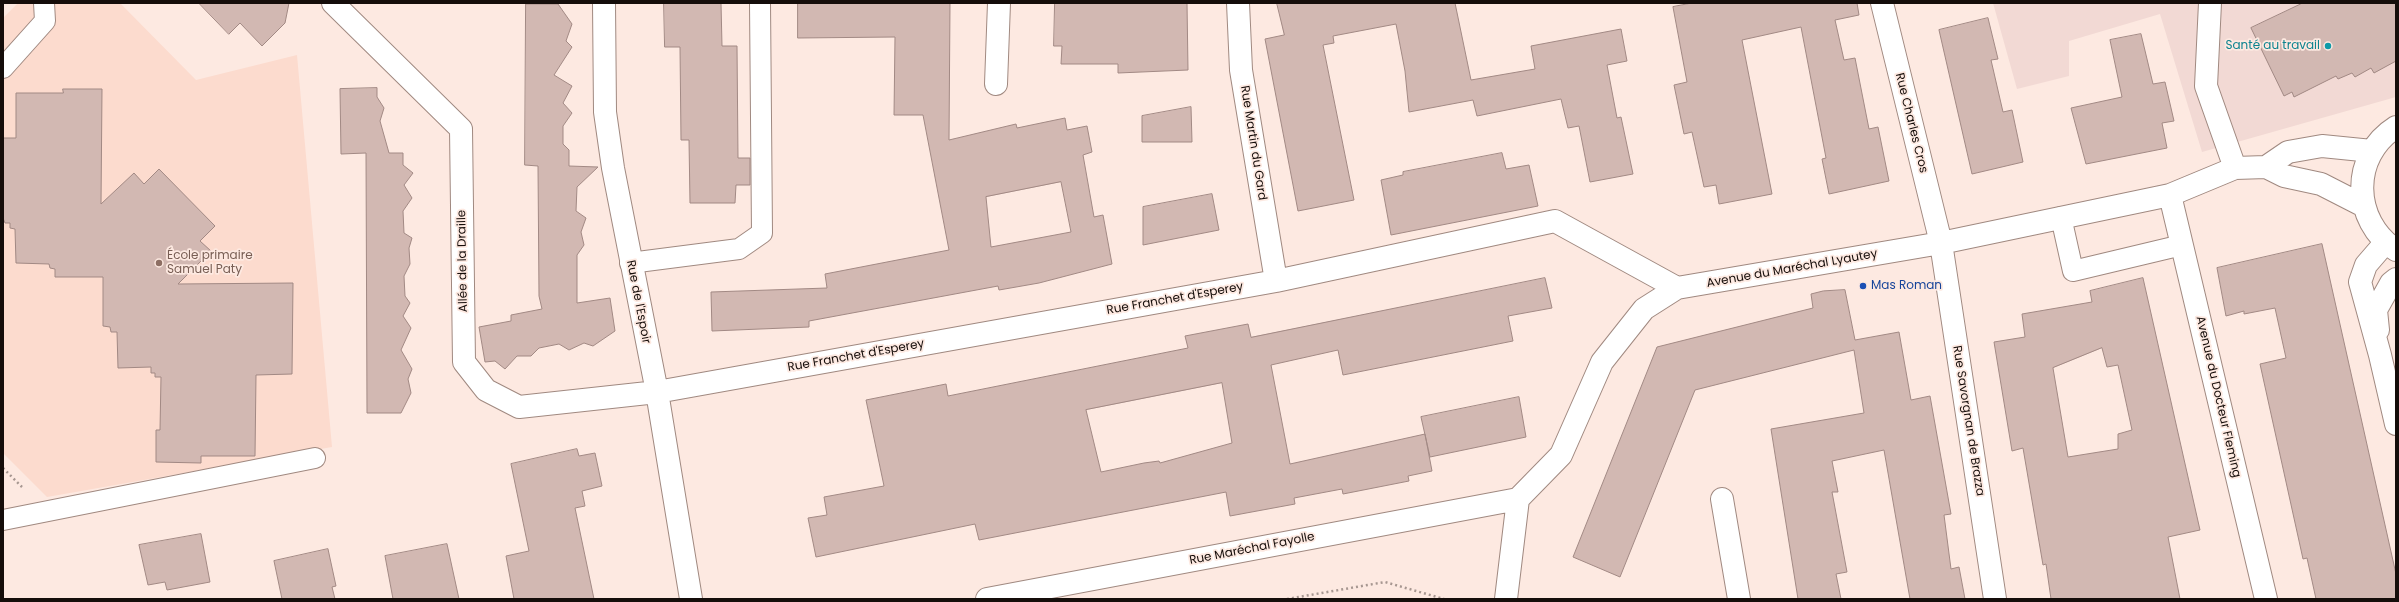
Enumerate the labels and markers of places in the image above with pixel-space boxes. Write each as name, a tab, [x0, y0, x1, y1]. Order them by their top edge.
place label: Santé au travail	[2225, 39, 2320, 53]
marker: Santé au travail	[2323, 41, 2333, 51]
place label: École primaire Samuel Paty	[167, 249, 253, 277]
marker: École primaire Samuel Paty	[154, 258, 164, 268]
place label: Mas Roman	[1871, 279, 1942, 293]
marker: Mas Roman	[1858, 281, 1868, 291]

